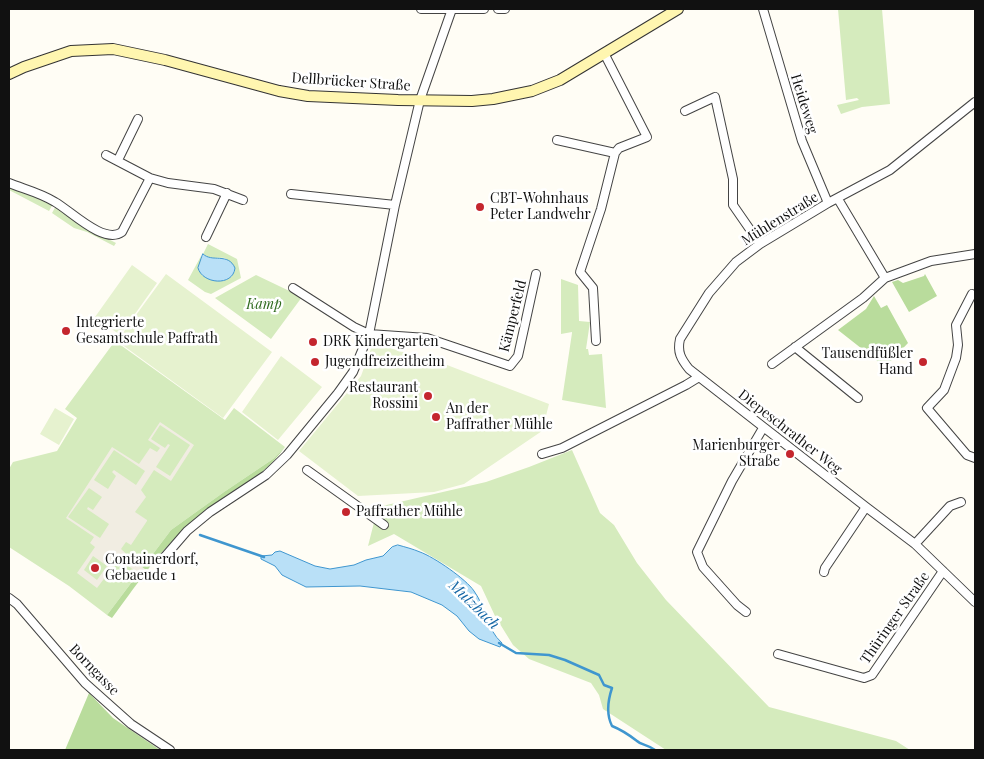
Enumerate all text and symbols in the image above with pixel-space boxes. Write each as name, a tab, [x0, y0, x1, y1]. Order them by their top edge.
street label: Dellbrücker Straße	[291, 69, 411, 95]
street label: Heideweg	[787, 72, 821, 136]
street label: Mühlenstraße	[738, 189, 822, 249]
place label: CBT-Wohnhaus Peter Landwehr	[490, 191, 591, 223]
marker: CBT-Wohnhaus Peter Landwehr	[474, 201, 486, 213]
street label: Kämperfeld	[496, 278, 530, 354]
park label: Kamp	[246, 297, 282, 313]
place label: Integrierte Gesamtschule Paffrath	[76, 315, 218, 348]
marker: Integrierte Gesamtschule Paffrath	[60, 325, 72, 337]
place label: DRK Kindergarten	[323, 334, 439, 350]
marker: DRK Kindergarten	[307, 336, 319, 348]
place label: Tausendfüßler Hand	[821, 346, 913, 378]
place label: Jugendfreizeitheim	[325, 354, 445, 370]
marker: Jugendfreizeitheim	[309, 356, 321, 368]
marker: Tausendfüßler Hand	[917, 356, 929, 368]
place label: Restaurant Rossini	[349, 380, 418, 412]
street label: Diepeschrather Weg	[735, 386, 845, 478]
marker: Restaurant Rossini	[422, 390, 434, 402]
place label: An der Paffrather Mühle	[446, 401, 553, 434]
marker: An der Paffrather Mühle	[430, 411, 442, 423]
place label: Marienburger Straße	[692, 438, 780, 471]
marker: Marienburger Straße	[784, 448, 796, 460]
place label: Paffrather Mühle	[356, 504, 463, 520]
marker: Paffrather Mühle	[340, 506, 352, 518]
place label: Containerdorf, Gebaeude 1	[105, 552, 198, 584]
marker: Containerdorf, Gebaeude 1	[89, 562, 101, 574]
street label: Thüringer Straße	[857, 569, 933, 667]
water label: Mutzbach	[445, 577, 503, 633]
street label: Borngasse	[65, 641, 123, 699]

